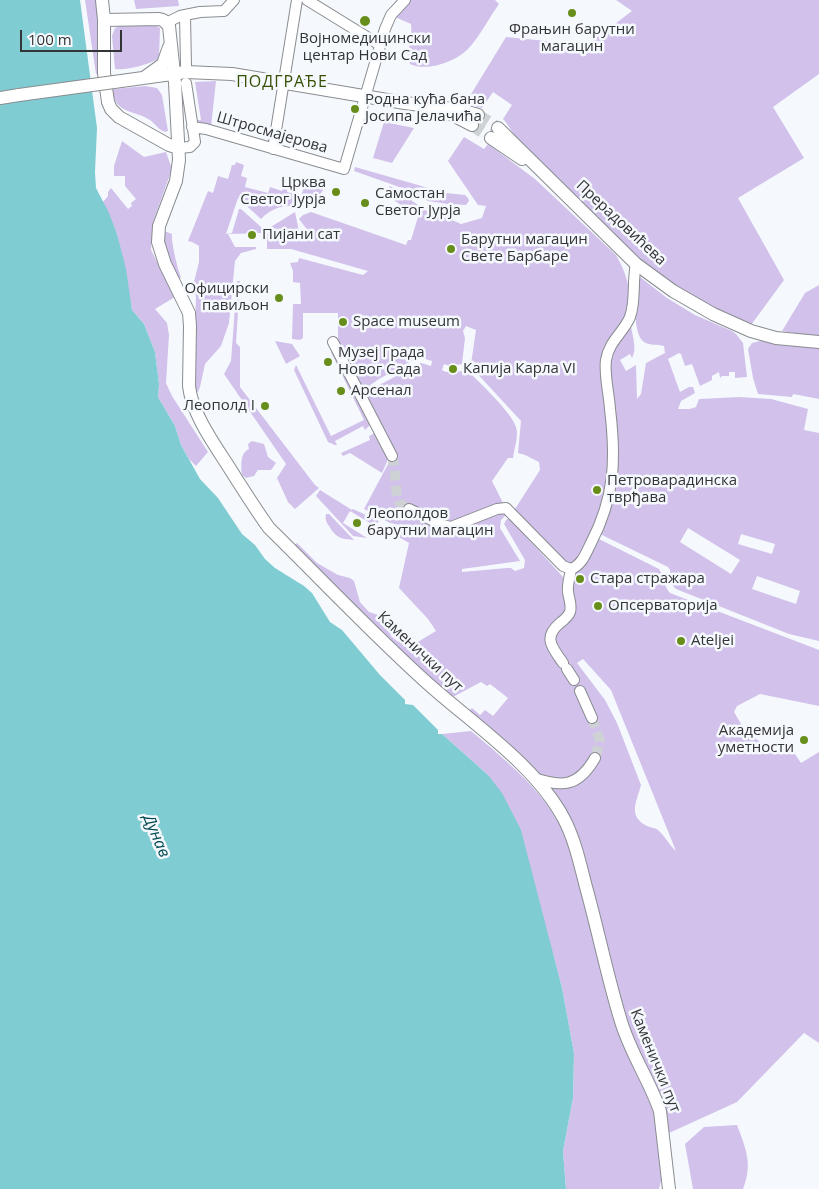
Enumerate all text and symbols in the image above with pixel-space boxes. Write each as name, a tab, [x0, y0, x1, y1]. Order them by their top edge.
marker: Фрањин барутни магацин	[566, 7, 578, 19]
marker: Војномедицински центар Нови Сад	[358, 14, 372, 28]
scale bar	[22, 20, 125, 52]
place label: Фрањин барутни магацин	[509, 21, 635, 56]
text: 100 m	[28, 29, 72, 49]
place label: Војномедицински центар Нови Сад	[299, 30, 431, 65]
district label: ПОДГРАЂЕ	[235, 72, 329, 92]
place label: Родна кућа бана Јосипа Јелачића	[365, 91, 485, 126]
marker: Родна кућа бана Јосипа Јелачића	[349, 103, 361, 115]
street label: Штросмајерова	[214, 109, 330, 157]
place label: Црква Светог Јурја	[240, 174, 326, 209]
street label: Прерадовићева	[572, 177, 670, 269]
place label: Самостан Светог Јурја	[375, 185, 461, 220]
marker: Црква Светог Јурја	[330, 186, 342, 198]
marker: Самостан Светог Јурја	[359, 197, 371, 209]
place label: Пијани сат	[262, 226, 340, 244]
marker: Пијани сат	[246, 229, 258, 241]
place label: Барутни магацин Свете Барбаре	[461, 231, 588, 266]
marker: Барутни магацин Свете Барбаре	[445, 243, 457, 255]
place label: Официрски павиљон	[184, 280, 269, 315]
marker: Официрски павиљон	[273, 292, 285, 304]
place label: Space museum	[353, 313, 460, 331]
marker: Space museum	[337, 316, 349, 328]
place label: Музеј Града Новог Сада	[338, 344, 425, 379]
marker: Музеј Града Новог Сада	[322, 356, 334, 368]
place label: Капија Карла VI	[463, 360, 576, 378]
marker: Капија Карла VI	[447, 363, 459, 375]
place label: Арсенал	[351, 382, 412, 400]
marker: Арсенал	[335, 385, 347, 397]
place label: Леополд I	[183, 397, 255, 415]
marker: Леополд I	[259, 400, 271, 412]
place label: Петроварадинска тврђава	[607, 472, 737, 507]
marker: Петроварадинска тврђава	[591, 484, 603, 496]
place label: Леополдов барутни магацин	[367, 505, 493, 540]
marker: Леополдов барутни магацин	[351, 517, 363, 529]
place label: Стара стражара	[590, 570, 705, 588]
marker: Стара стражара	[574, 573, 586, 585]
place label: Опсерваторија	[608, 597, 718, 615]
marker: Опсерваторија	[592, 600, 604, 612]
street label: Каменички пут	[374, 608, 466, 696]
place label: Ateljei	[691, 632, 734, 650]
marker: Ateljei	[675, 635, 687, 647]
place label: Академија уметности	[718, 722, 794, 757]
marker: Академија уметности	[798, 734, 810, 746]
water label: Дунав	[138, 812, 174, 860]
street label: Каменички пут	[626, 1007, 684, 1115]

